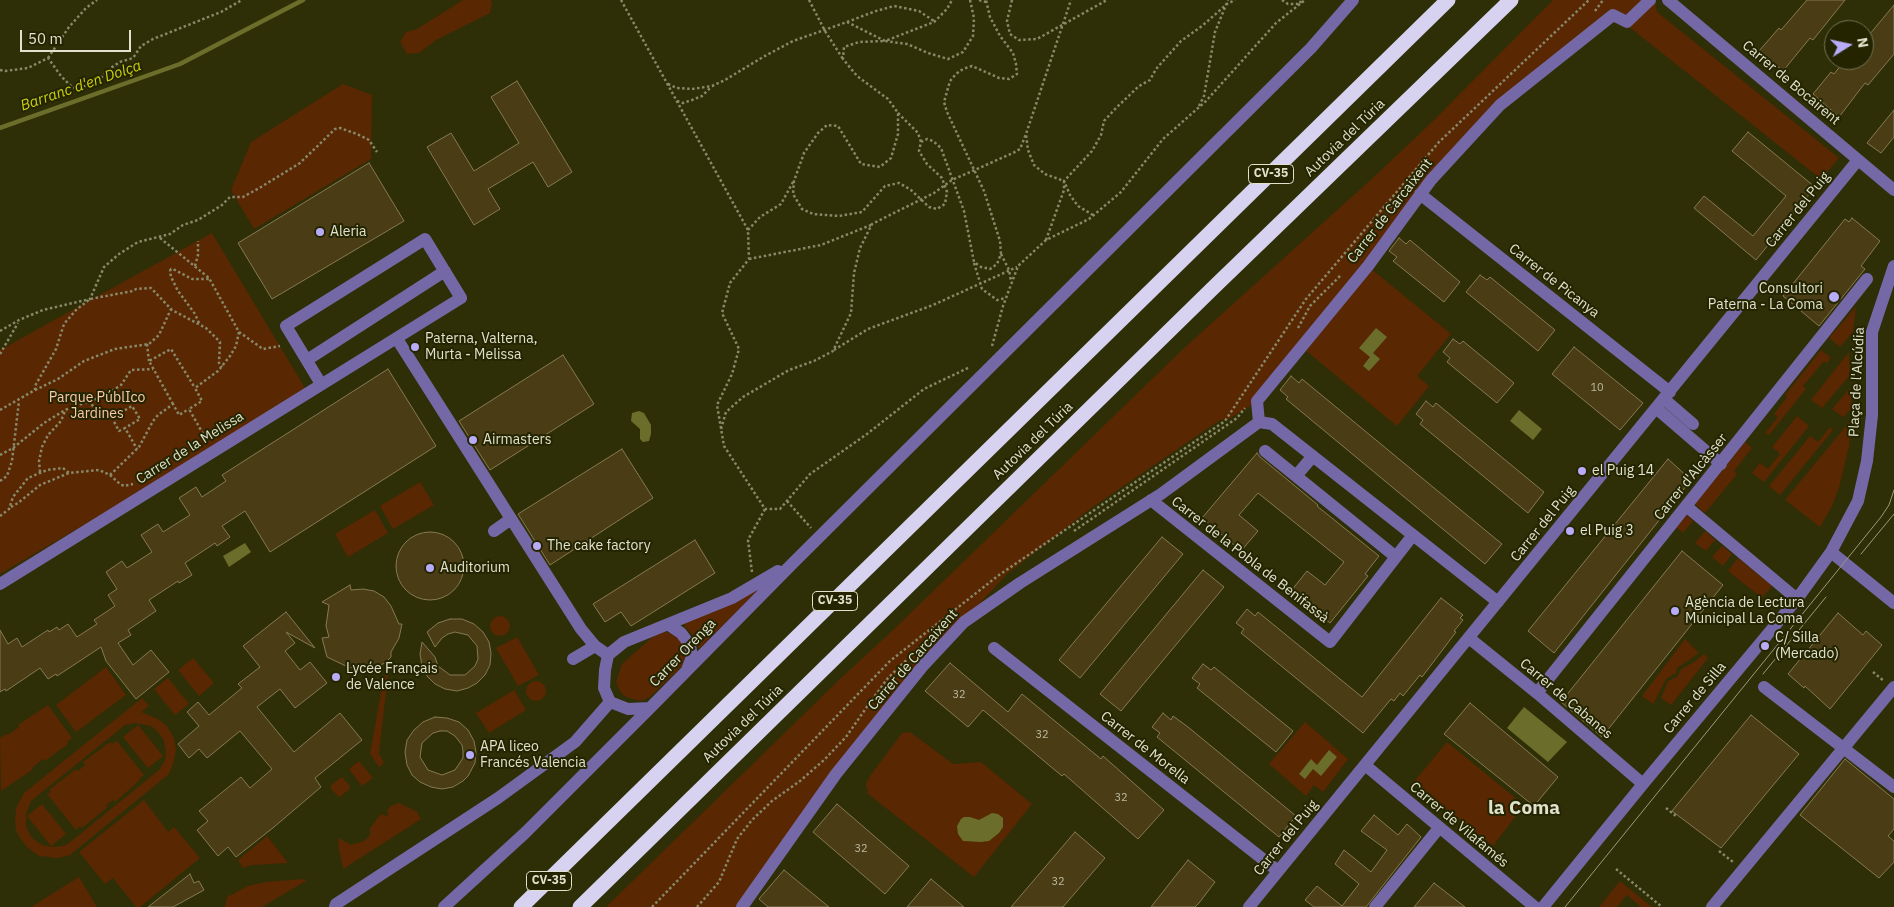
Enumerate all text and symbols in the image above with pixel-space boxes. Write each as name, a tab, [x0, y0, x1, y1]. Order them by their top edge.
scale bar	[22, 20, 134, 52]
north arrow	[1824, 20, 1874, 70]
text: 50 m	[28, 29, 63, 48]
text: N	[1853, 36, 1873, 49]
street label: Carrer de Bocairent	[1739, 37, 1843, 129]
water label: Barranc d'en Dolça	[18, 57, 144, 115]
street label: Autovia del Túria	[1301, 95, 1389, 181]
street label: Carrer de Carcaixent	[1344, 155, 1436, 267]
road number: CV-35	[1248, 164, 1294, 183]
street label: Carrer del Puig	[1762, 169, 1834, 251]
place label: Aleria	[330, 224, 367, 240]
marker: Aleria	[314, 226, 326, 238]
street label: Carrer de Picanya	[1505, 240, 1603, 322]
place label: Consultori Paterna - La Coma	[1708, 281, 1823, 314]
marker: Consultori Paterna - La Coma	[1827, 290, 1841, 304]
street label: Plaça de l'Alcúdia	[1846, 327, 1868, 437]
place label: Paterna, Valterna, Murta - Melissa	[425, 331, 538, 364]
marker: Paterna, Valterna, Murta - Melissa	[409, 341, 421, 353]
house number: 10	[1590, 381, 1604, 395]
park label: Parque PúblIco Jardines	[49, 390, 145, 422]
street label: Autovia del Túria	[989, 398, 1077, 484]
street label: Carrer de la Melissa	[133, 408, 247, 488]
street label: Carrer d'Alcàsser	[1651, 430, 1731, 524]
place label: Airmasters	[483, 432, 552, 448]
marker: Airmasters	[467, 434, 479, 446]
place label: el Puig 14	[1592, 463, 1654, 479]
marker: el Puig 14	[1576, 465, 1588, 477]
street label: Carrer del Puig	[1507, 483, 1579, 565]
street label: Carrer de la Pobla de Benifassà	[1168, 493, 1332, 627]
place label: el Puig 3	[1580, 523, 1634, 539]
marker: el Puig 3	[1564, 525, 1576, 537]
place label: The cake factory	[547, 538, 651, 554]
marker: The cake factory	[531, 540, 543, 552]
place label: Auditorium	[440, 560, 510, 576]
marker: Auditorium	[424, 562, 436, 574]
road number: CV-35	[812, 592, 858, 610]
place label: Agència de Lectura Municipal La Coma	[1685, 595, 1804, 628]
marker: Agència de Lectura Municipal La Coma	[1669, 605, 1681, 617]
street label: Carrer de Carcaixent	[865, 606, 961, 714]
street label: Carrer Orenga	[646, 616, 720, 690]
place label: C/ Silla (Mercado)	[1775, 630, 1839, 662]
marker: C/ Silla (Mercado)	[1759, 640, 1771, 652]
street label: Carrer de Cabanes	[1516, 655, 1616, 743]
street label: Carrer de Silla	[1660, 659, 1730, 737]
place label: Lycée Français de Valence	[346, 661, 438, 694]
marker: Lycée Français de Valence	[330, 671, 342, 683]
street label: Autovia del Túria	[699, 681, 787, 767]
house number: 32	[952, 688, 966, 702]
street label: Carrer de Morella	[1097, 708, 1193, 788]
house number: 32	[1035, 728, 1049, 742]
place label: APA liceo Francés Valencia	[480, 739, 586, 772]
marker: APA liceo Francés Valencia	[464, 749, 476, 761]
street label: Carrer de Vilafamés	[1406, 779, 1512, 871]
house number: 32	[1114, 791, 1128, 805]
street label: Carrer del Puig	[1250, 797, 1322, 879]
district label: la Coma	[1488, 798, 1560, 820]
house number: 32	[854, 842, 868, 856]
road number: CV-35	[526, 871, 572, 890]
house number: 32	[1051, 875, 1065, 889]

